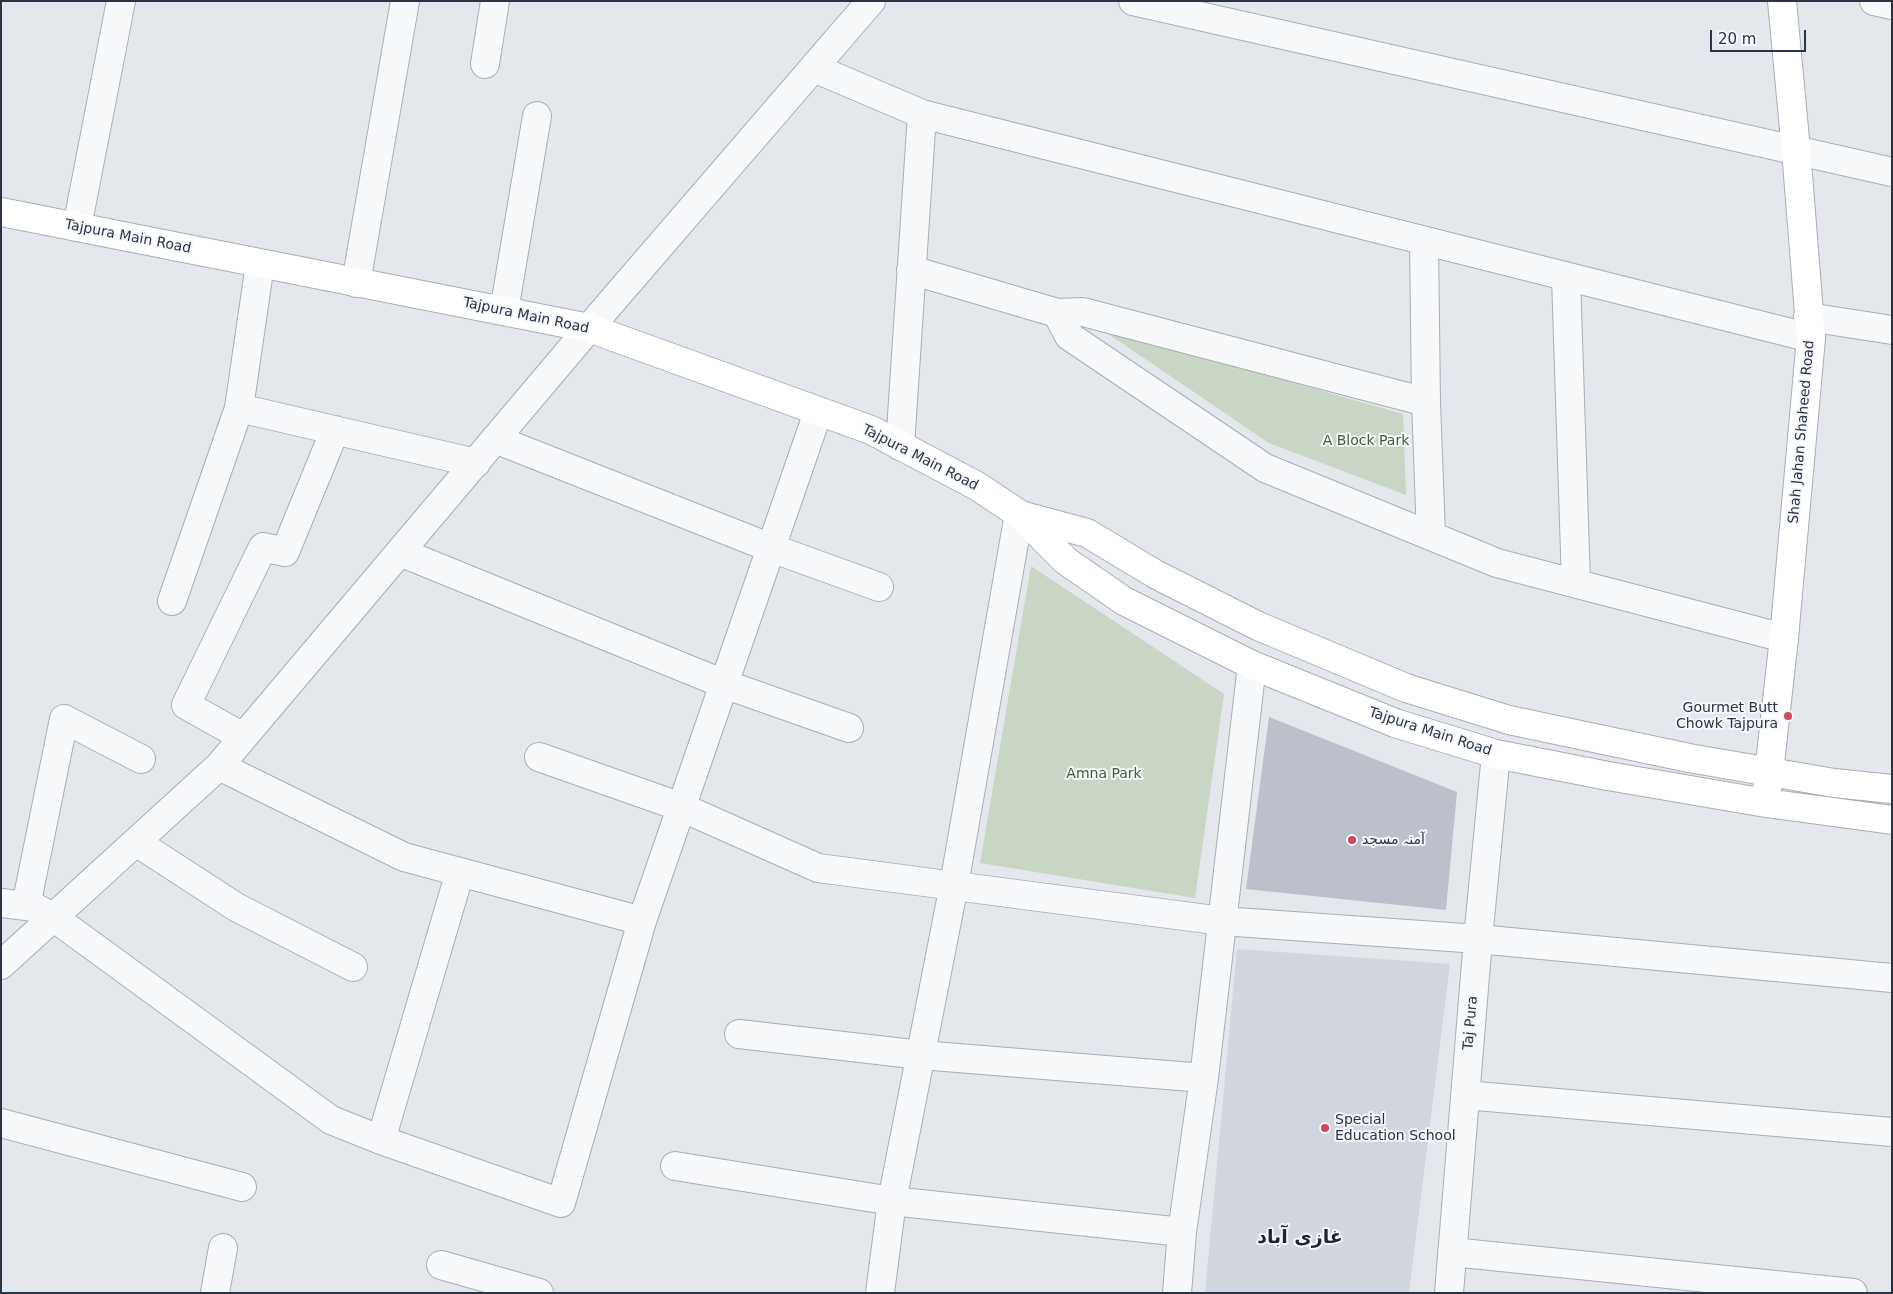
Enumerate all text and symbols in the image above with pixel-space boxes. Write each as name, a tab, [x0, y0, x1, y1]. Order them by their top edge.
scale bar	[1713, 20, 1809, 52]
text: 20 m	[1718, 30, 1756, 48]
street label: Tajpura Main Road	[63, 217, 193, 257]
street label: Tajpura Main Road	[462, 294, 590, 338]
street label: Shah Jahan Shaheed Road	[1786, 340, 1818, 524]
street label: Tajpura Main Road	[859, 421, 981, 495]
park label: A Block Park	[1323, 433, 1409, 449]
place label: Gourmet Butt Chowk Tajpura	[1676, 700, 1778, 732]
street label: Tajpura Main Road	[1366, 704, 1494, 760]
marker: Gourmet Butt Chowk Tajpura	[1782, 710, 1794, 722]
park label: Amna Park	[1066, 766, 1142, 782]
place label: آمنہ مسجد	[1362, 832, 1425, 848]
marker: آمنہ مسجد	[1346, 834, 1358, 846]
street label: Taj Pura	[1460, 995, 1482, 1051]
place label: Special Education School	[1335, 1112, 1456, 1144]
marker: Special Education School	[1319, 1122, 1331, 1134]
district label: غازى آباد	[1257, 1227, 1343, 1249]

